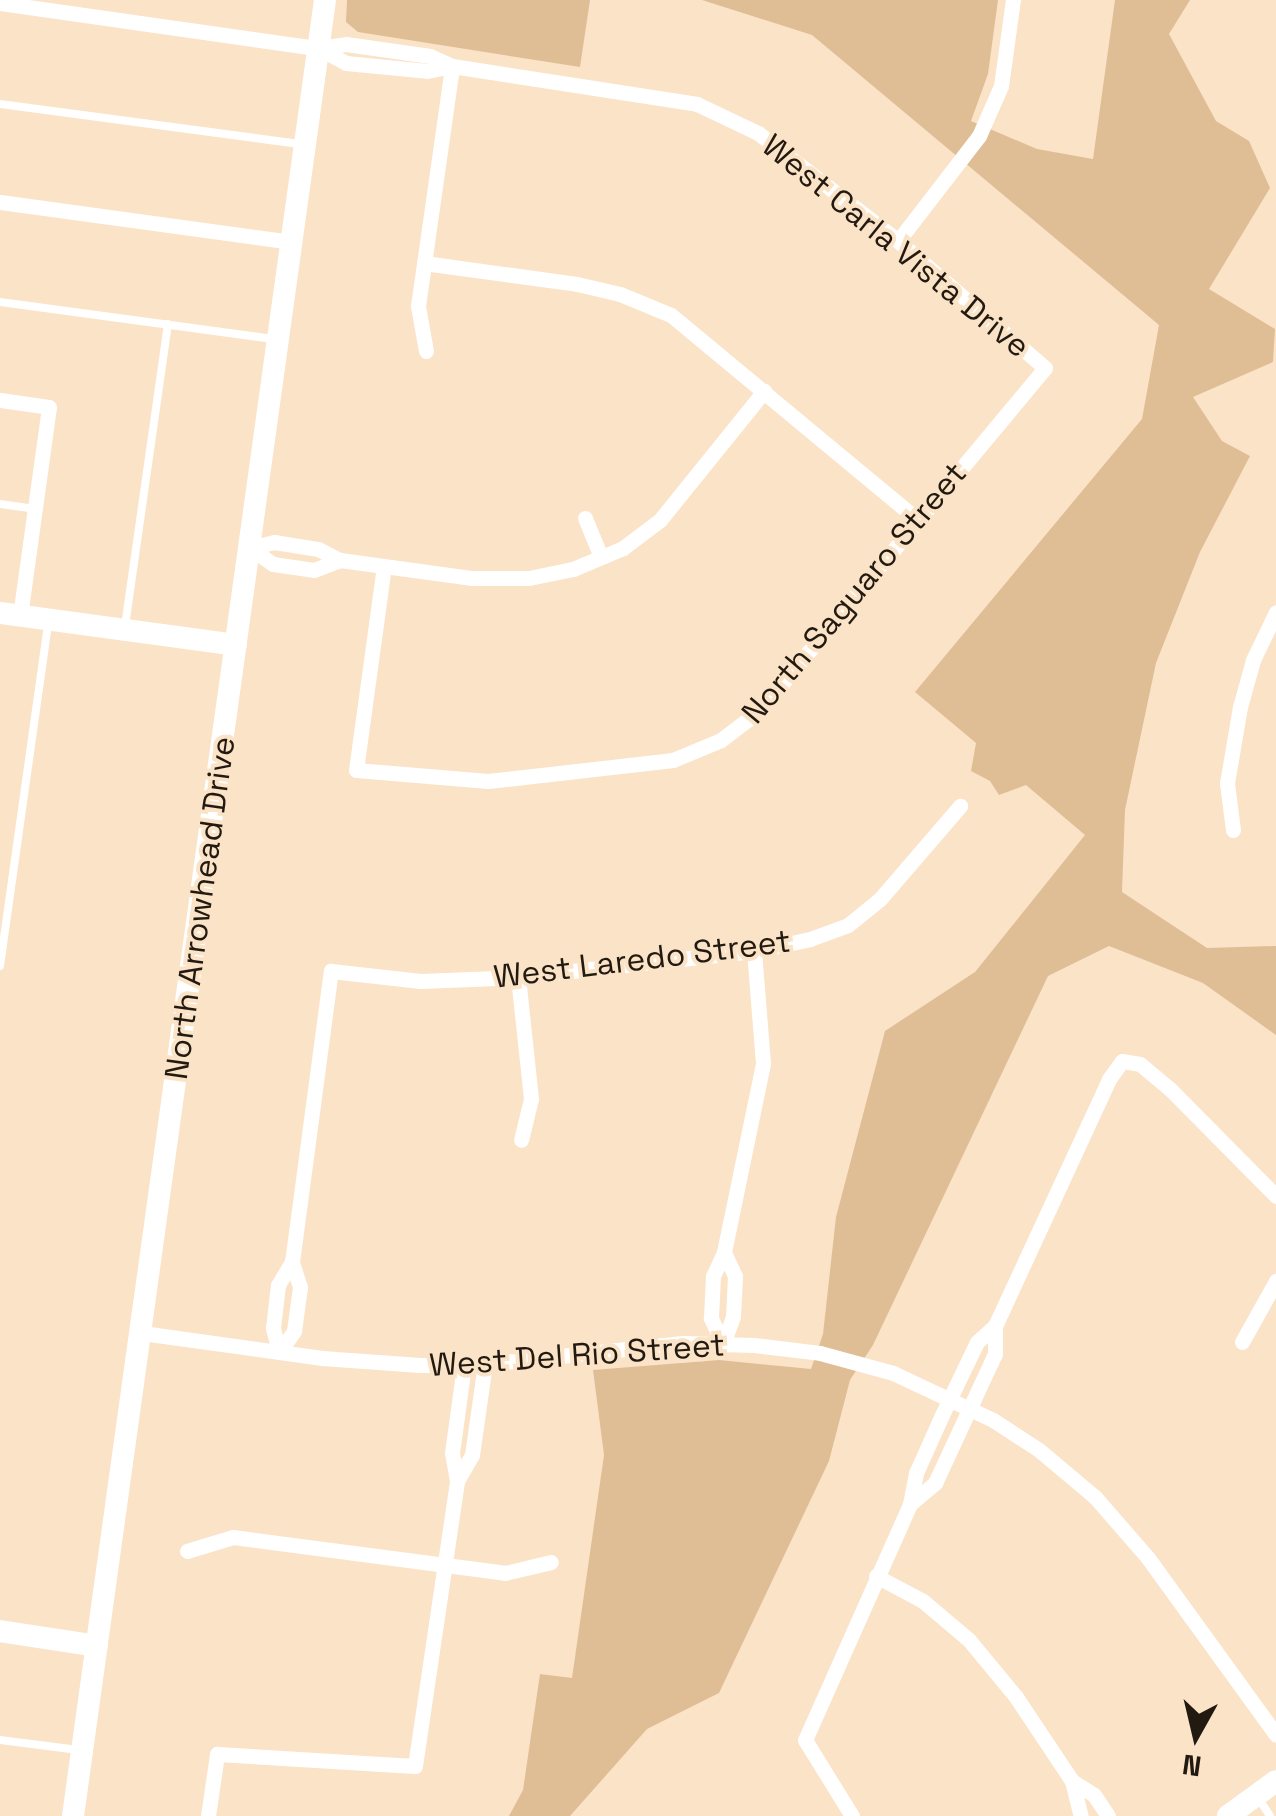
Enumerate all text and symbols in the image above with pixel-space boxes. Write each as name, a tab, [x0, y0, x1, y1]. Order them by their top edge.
street label: West Carla Vista Drive	[754, 126, 1038, 366]
street label: North Saguaro Street	[734, 455, 974, 731]
street label: North Arrowhead Drive	[157, 734, 243, 1082]
street label: West Laredo Street	[491, 922, 793, 996]
street label: West Del Rio Street	[428, 1326, 726, 1384]
north arrow	[1146, 1686, 1246, 1786]
text: N	[1180, 1747, 1204, 1785]

